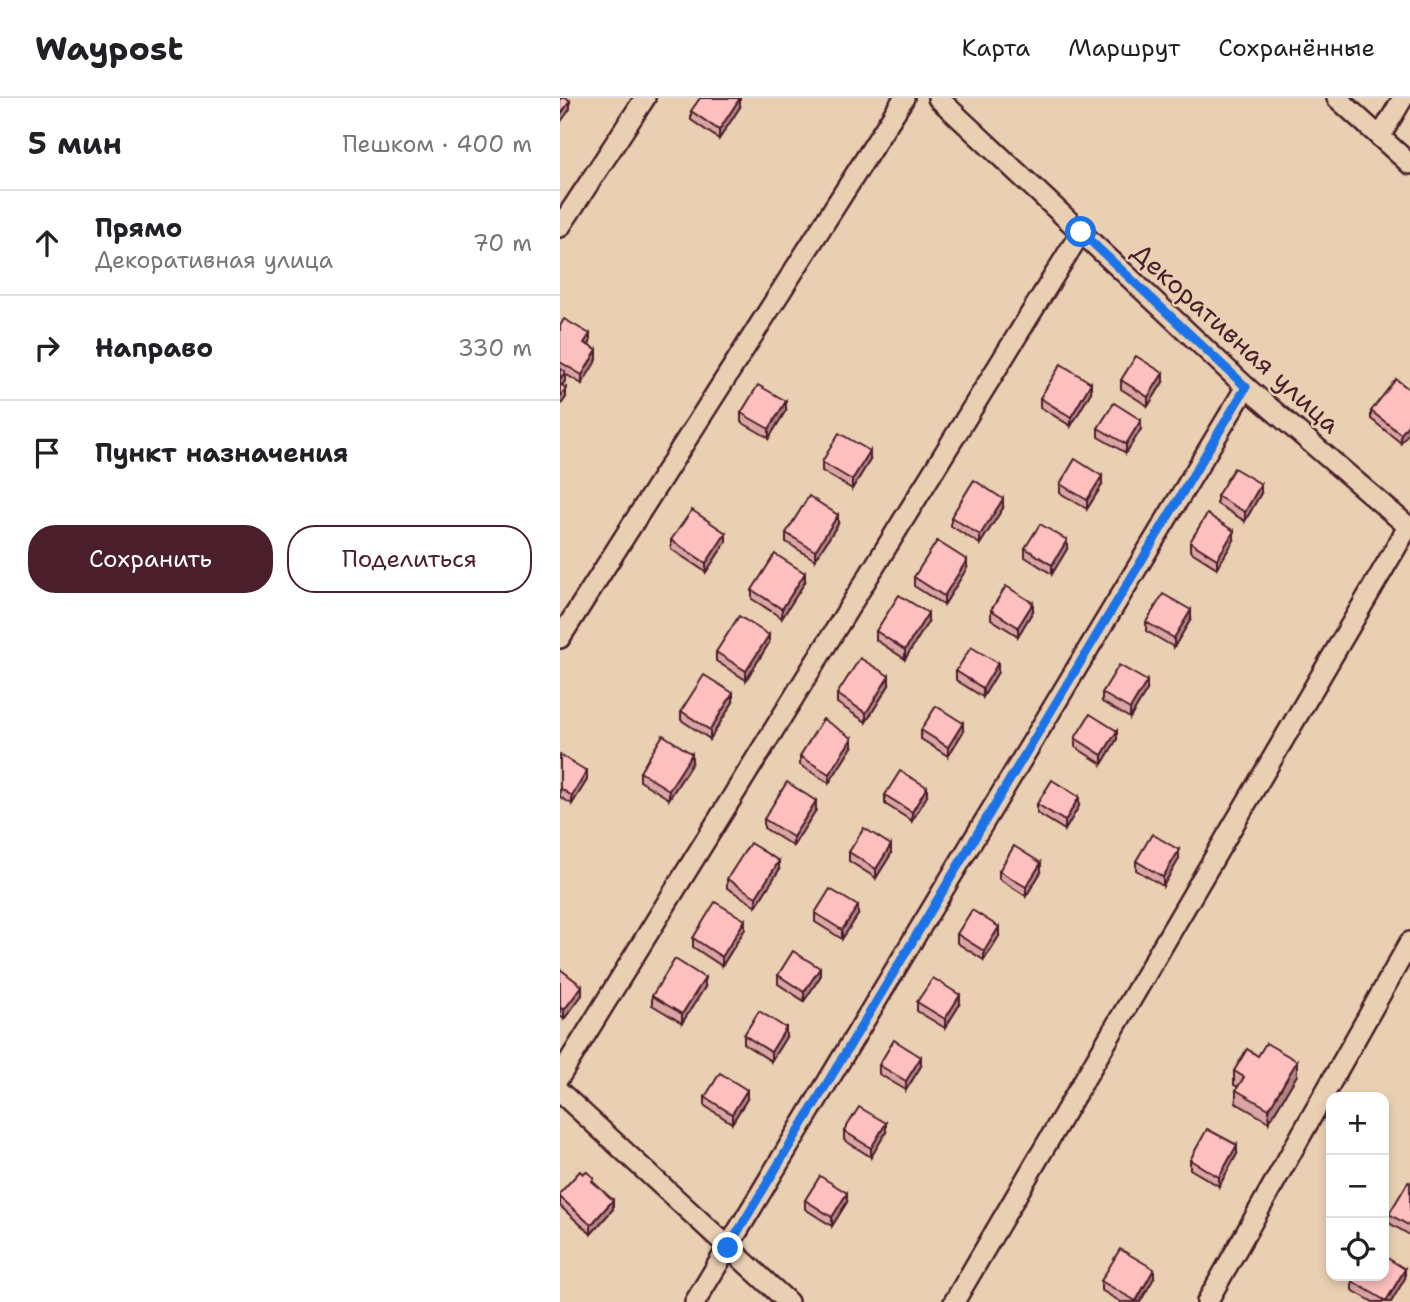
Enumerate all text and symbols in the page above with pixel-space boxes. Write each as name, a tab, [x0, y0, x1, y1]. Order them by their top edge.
text: Waypost	[35, 26, 183, 71]
text: Карта	[962, 32, 1030, 64]
text: Маршрут	[1068, 32, 1180, 64]
text: Сохранённые	[1218, 32, 1375, 64]
text: 5 мин	[28, 123, 122, 164]
text: Пешком · 400 m	[342, 129, 532, 159]
text: Прямо	[95, 210, 183, 245]
route start	[1065, 216, 1096, 247]
icon: ahead	[28, 224, 66, 262]
text: 70 m	[473, 228, 532, 258]
street label: Декоративная улица	[1125, 235, 1348, 441]
text: Декоративная улица	[95, 245, 333, 275]
icon: right	[28, 329, 66, 367]
text: Направо	[95, 330, 213, 365]
text: 330 m	[458, 333, 532, 363]
icon: arrive	[28, 434, 66, 472]
text: Пункт назначения	[95, 435, 348, 470]
button: Сохранить	[28, 525, 273, 593]
button: Поделиться	[287, 525, 532, 593]
map controls	[1326, 1092, 1389, 1281]
button: +	[1326, 1092, 1389, 1155]
button: −	[1326, 1155, 1389, 1218]
button: locate	[1326, 1218, 1389, 1281]
route end	[712, 1232, 743, 1263]

